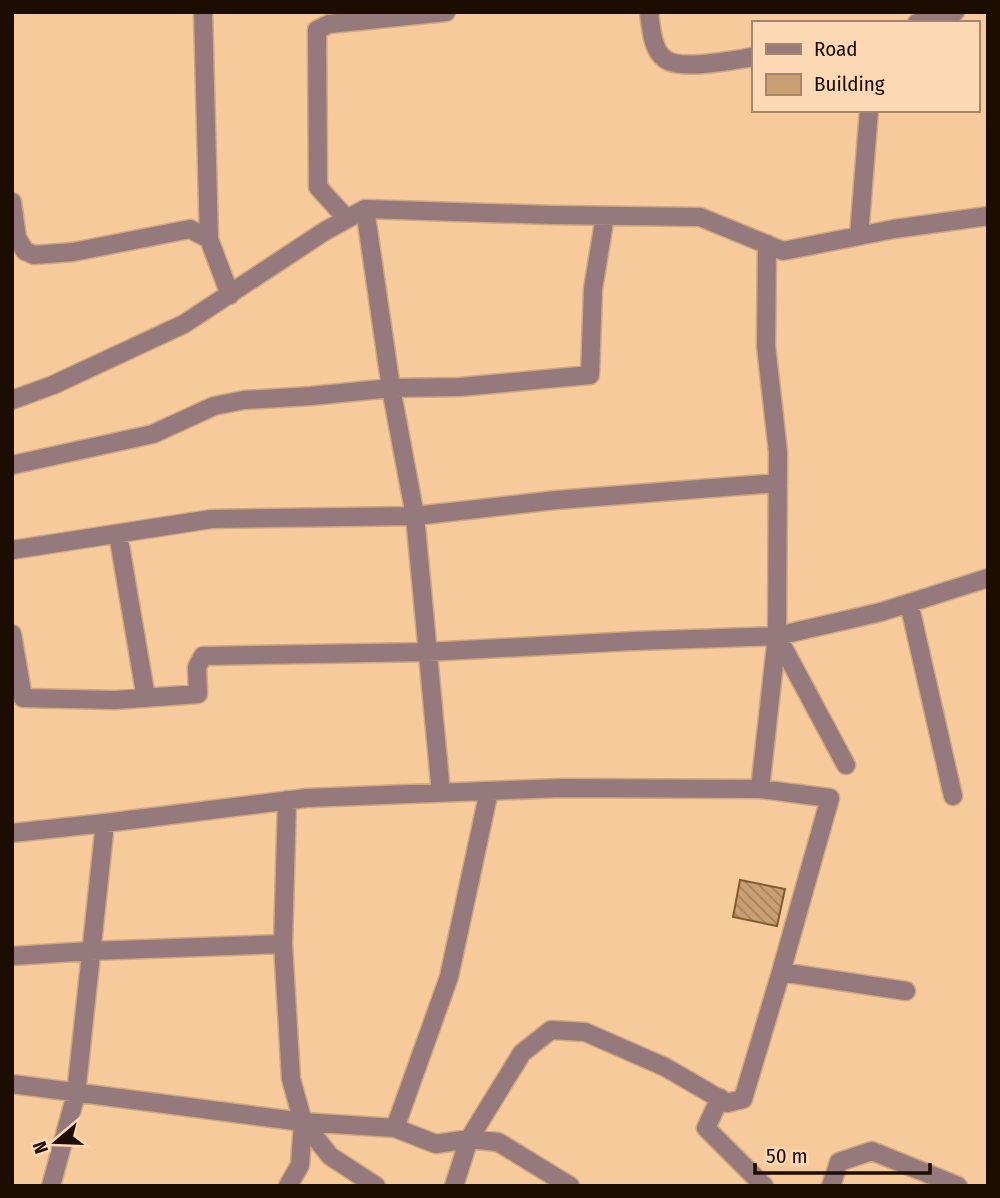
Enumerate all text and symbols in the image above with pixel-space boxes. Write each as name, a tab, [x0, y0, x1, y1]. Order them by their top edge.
legend	[752, 21, 979, 112]
text: Road	[814, 36, 858, 62]
text: Building	[814, 71, 885, 97]
north arrow	[21, 1107, 91, 1177]
scale bar	[755, 1132, 930, 1176]
text: N	[28, 1138, 53, 1157]
text: 50 m	[766, 1143, 808, 1169]

